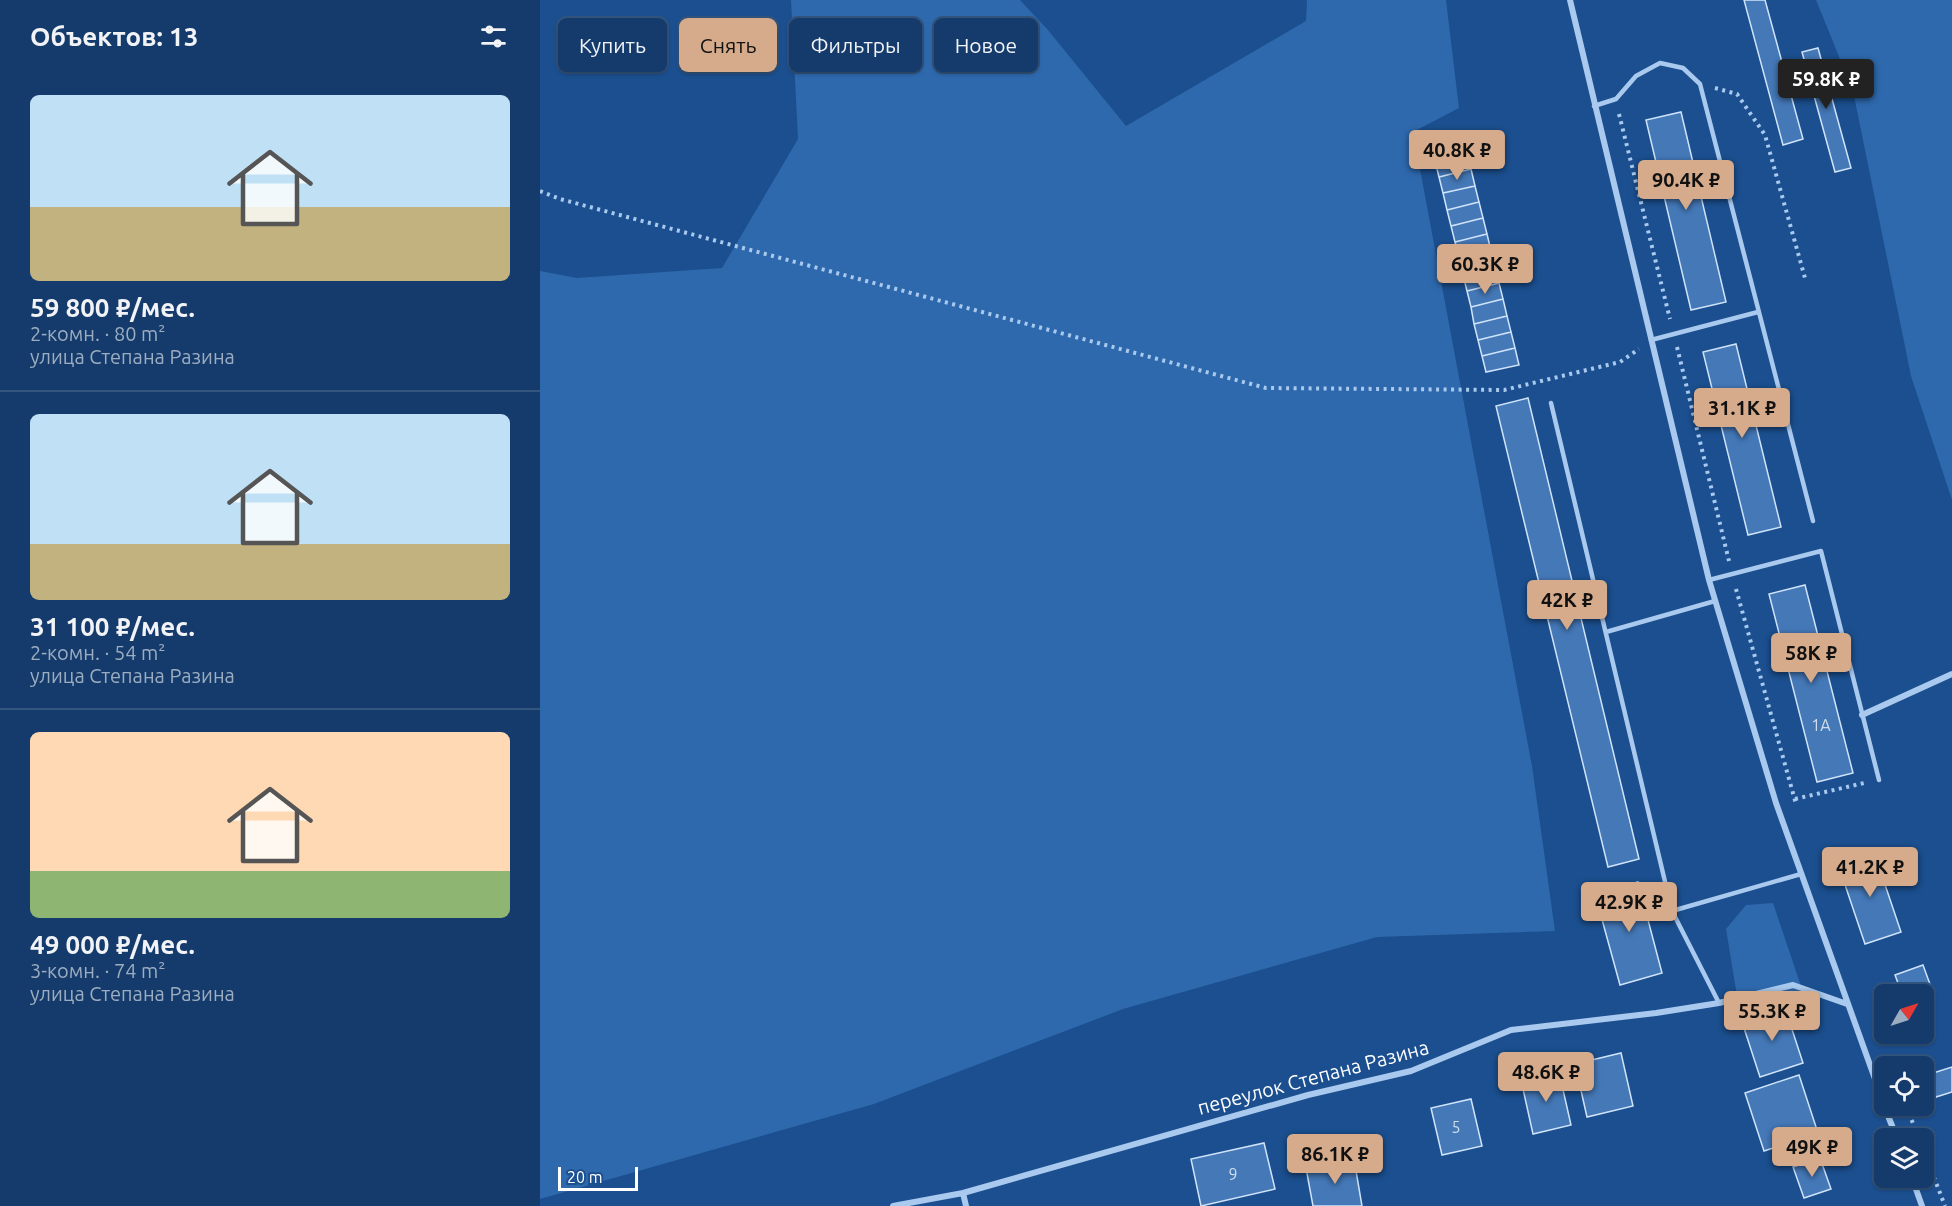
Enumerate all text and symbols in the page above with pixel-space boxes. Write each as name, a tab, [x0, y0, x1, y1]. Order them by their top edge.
chip: Купить	[558, 18, 667, 72]
chip: Снять	[679, 18, 777, 72]
chip: Фильтры	[789, 18, 922, 72]
chip: Новое	[934, 18, 1038, 72]
icon: filters	[477, 20, 510, 53]
text: Объектов: 13	[30, 22, 198, 51]
pin: 59.8K ₽	[1771, 59, 1881, 110]
text: 59.8K ₽	[1792, 67, 1860, 90]
pin: 40.8K ₽	[1402, 130, 1512, 181]
icon: home	[216, 134, 324, 242]
text: 40.8K ₽	[1423, 138, 1491, 161]
pin: 90.4K ₽	[1631, 160, 1741, 211]
text: 90.4K ₽	[1652, 168, 1720, 191]
pin: 60.3K ₽	[1430, 244, 1540, 295]
text: 60.3K ₽	[1451, 252, 1519, 275]
text: 59 800 ₽/мес.	[30, 293, 195, 322]
text: 2-комн. · 80 m²	[30, 322, 165, 345]
text: улица Степана Разина	[30, 345, 235, 368]
pin: 31.1K ₽	[1687, 388, 1797, 439]
text: 31.1K ₽	[1708, 396, 1776, 419]
icon: home	[216, 453, 324, 561]
pin: 42K ₽	[1525, 580, 1609, 631]
text: 42K ₽	[1541, 588, 1593, 611]
text: 31 100 ₽/мес.	[30, 612, 195, 641]
pin: 58K ₽	[1769, 633, 1853, 684]
text: 2-комн. · 54 m²	[30, 641, 165, 664]
text: 58K ₽	[1785, 641, 1837, 664]
text: улица Степана Разина	[30, 664, 235, 687]
house number: 1А	[1811, 716, 1831, 734]
icon: home	[216, 771, 324, 879]
pin: 41.2K ₽	[1815, 847, 1925, 898]
text: 41.2K ₽	[1836, 855, 1904, 878]
pin: 42.9K ₽	[1574, 882, 1684, 933]
text: 42.9K ₽	[1595, 890, 1663, 913]
text: 49 000 ₽/мес.	[30, 930, 195, 959]
text: 3-комн. · 74 m²	[30, 959, 165, 982]
text: улица Степана Разина	[30, 982, 235, 1005]
north arrow	[1874, 984, 1934, 1044]
map controls	[1874, 984, 1934, 1188]
pin: 55.3K ₽	[1717, 991, 1827, 1042]
text: 55.3K ₽	[1738, 999, 1806, 1022]
street label: переулок Степана Разина	[1195, 1035, 1431, 1119]
pin: 48.6K ₽	[1491, 1052, 1601, 1103]
button: locate	[1874, 1056, 1934, 1116]
text: 48.6K ₽	[1512, 1060, 1580, 1083]
house number: 5	[1451, 1118, 1461, 1136]
pin: 49K ₽	[1770, 1127, 1854, 1178]
button: layers	[1874, 1128, 1934, 1188]
pin: 86.1K ₽	[1280, 1134, 1390, 1185]
text: 49K ₽	[1786, 1135, 1838, 1158]
text: 86.1K ₽	[1301, 1142, 1369, 1165]
scale bar	[558, 1164, 638, 1192]
house number: 9	[1228, 1165, 1238, 1183]
text: 20 m	[567, 1168, 603, 1186]

